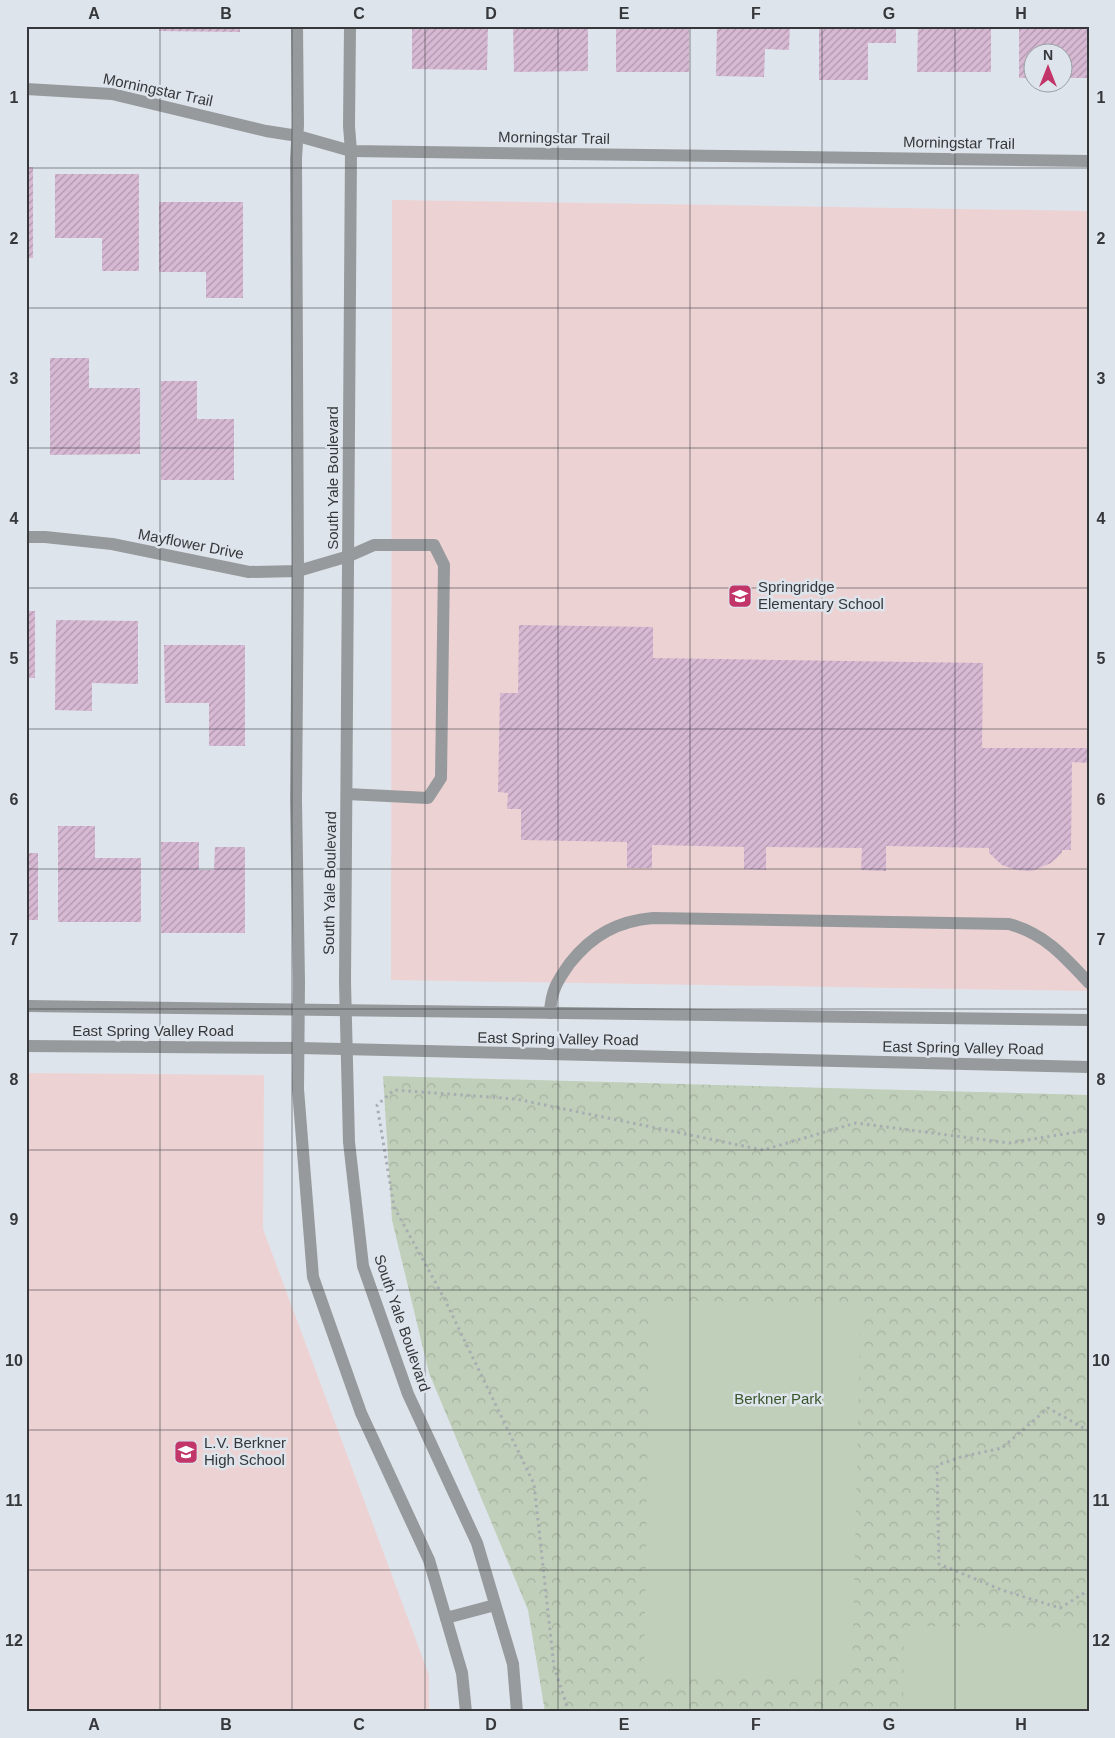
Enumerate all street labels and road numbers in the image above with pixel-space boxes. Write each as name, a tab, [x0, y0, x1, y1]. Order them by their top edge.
street label: Morningstar Trail	[102, 70, 215, 109]
street label: Morningstar Trail	[498, 128, 610, 147]
street label: Morningstar Trail	[903, 133, 1015, 152]
street label: South Yale Boulevard	[324, 406, 341, 550]
street label: Mayflower Drive	[137, 525, 245, 562]
street label: South Yale Boulevard	[320, 811, 339, 955]
street label: East Spring Valley Road	[72, 1022, 234, 1039]
street label: East Spring Valley Road	[477, 1029, 639, 1048]
street label: East Spring Valley Road	[882, 1038, 1044, 1057]
street label: South Yale Boulevard	[371, 1252, 434, 1394]

